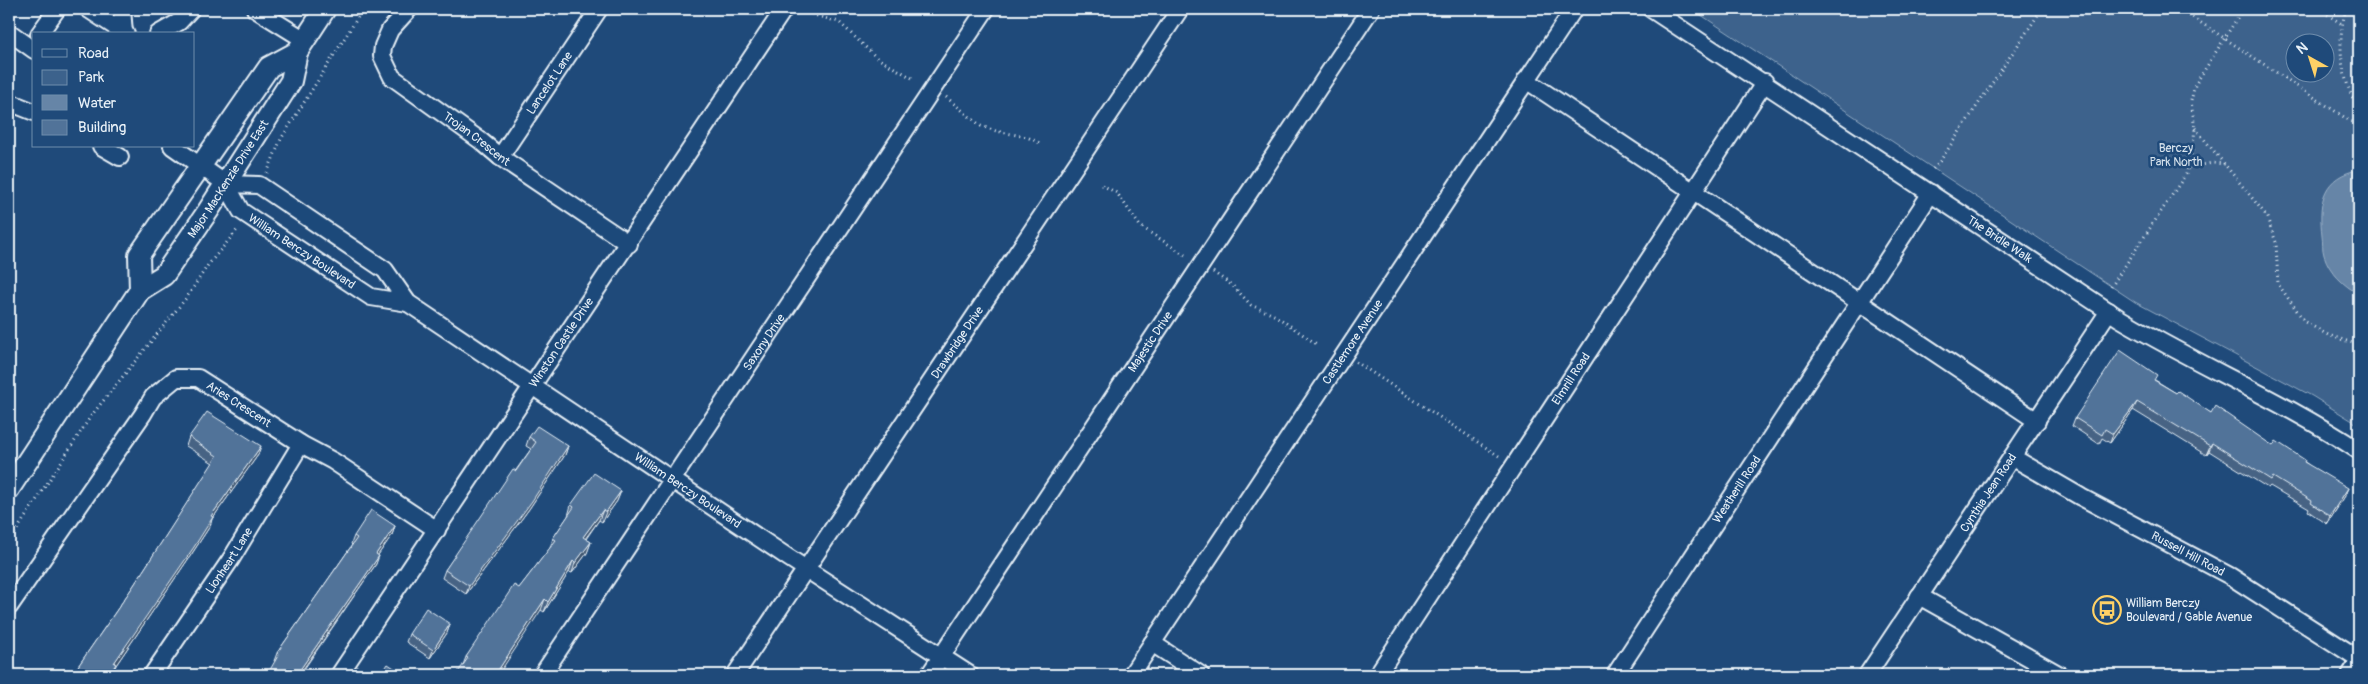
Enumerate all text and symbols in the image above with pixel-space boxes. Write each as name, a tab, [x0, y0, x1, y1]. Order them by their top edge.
legend	[32, 32, 195, 148]
north arrow	[2286, 32, 2336, 82]
text: N	[2293, 39, 2311, 58]
text: Road	[78, 44, 109, 63]
street label: Lancelot Lane	[524, 49, 576, 118]
text: Park	[78, 68, 105, 87]
text: Water	[78, 94, 117, 113]
street label: Trojan Crescent	[440, 109, 513, 170]
street label: Major MacKenzie Drive East	[185, 117, 272, 241]
text: Building	[78, 118, 126, 137]
park label: Berczy Park North	[2150, 141, 2203, 170]
street label: William Berczy Boulevard	[245, 211, 358, 293]
street label: The Bridle Walk	[1964, 213, 2035, 267]
street label: Winston Castle Drive	[526, 295, 597, 391]
street label: Castlemore Avenue	[1319, 297, 1387, 387]
street label: Drawbridge Drive	[928, 304, 987, 382]
street label: Majestic Drive	[1125, 309, 1176, 375]
street label: Saxony Drive	[740, 311, 789, 374]
street label: Elmrill Road	[1549, 350, 1594, 408]
street label: Aries Crescent	[203, 378, 274, 431]
street label: William Berczy Boulevard	[631, 450, 744, 532]
street label: Cynthia Jean Road	[1957, 451, 2020, 535]
street label: Weatherill Road	[1710, 453, 1765, 526]
street label: Lionheart Lane	[203, 525, 256, 597]
street label: Russell Hill Road	[2149, 529, 2227, 580]
bus stop icon: William Berczy Boulevard / Gable Avenue	[2092, 595, 2122, 625]
place label: William Berczy Boulevard / Gable Avenue	[2126, 596, 2252, 625]

